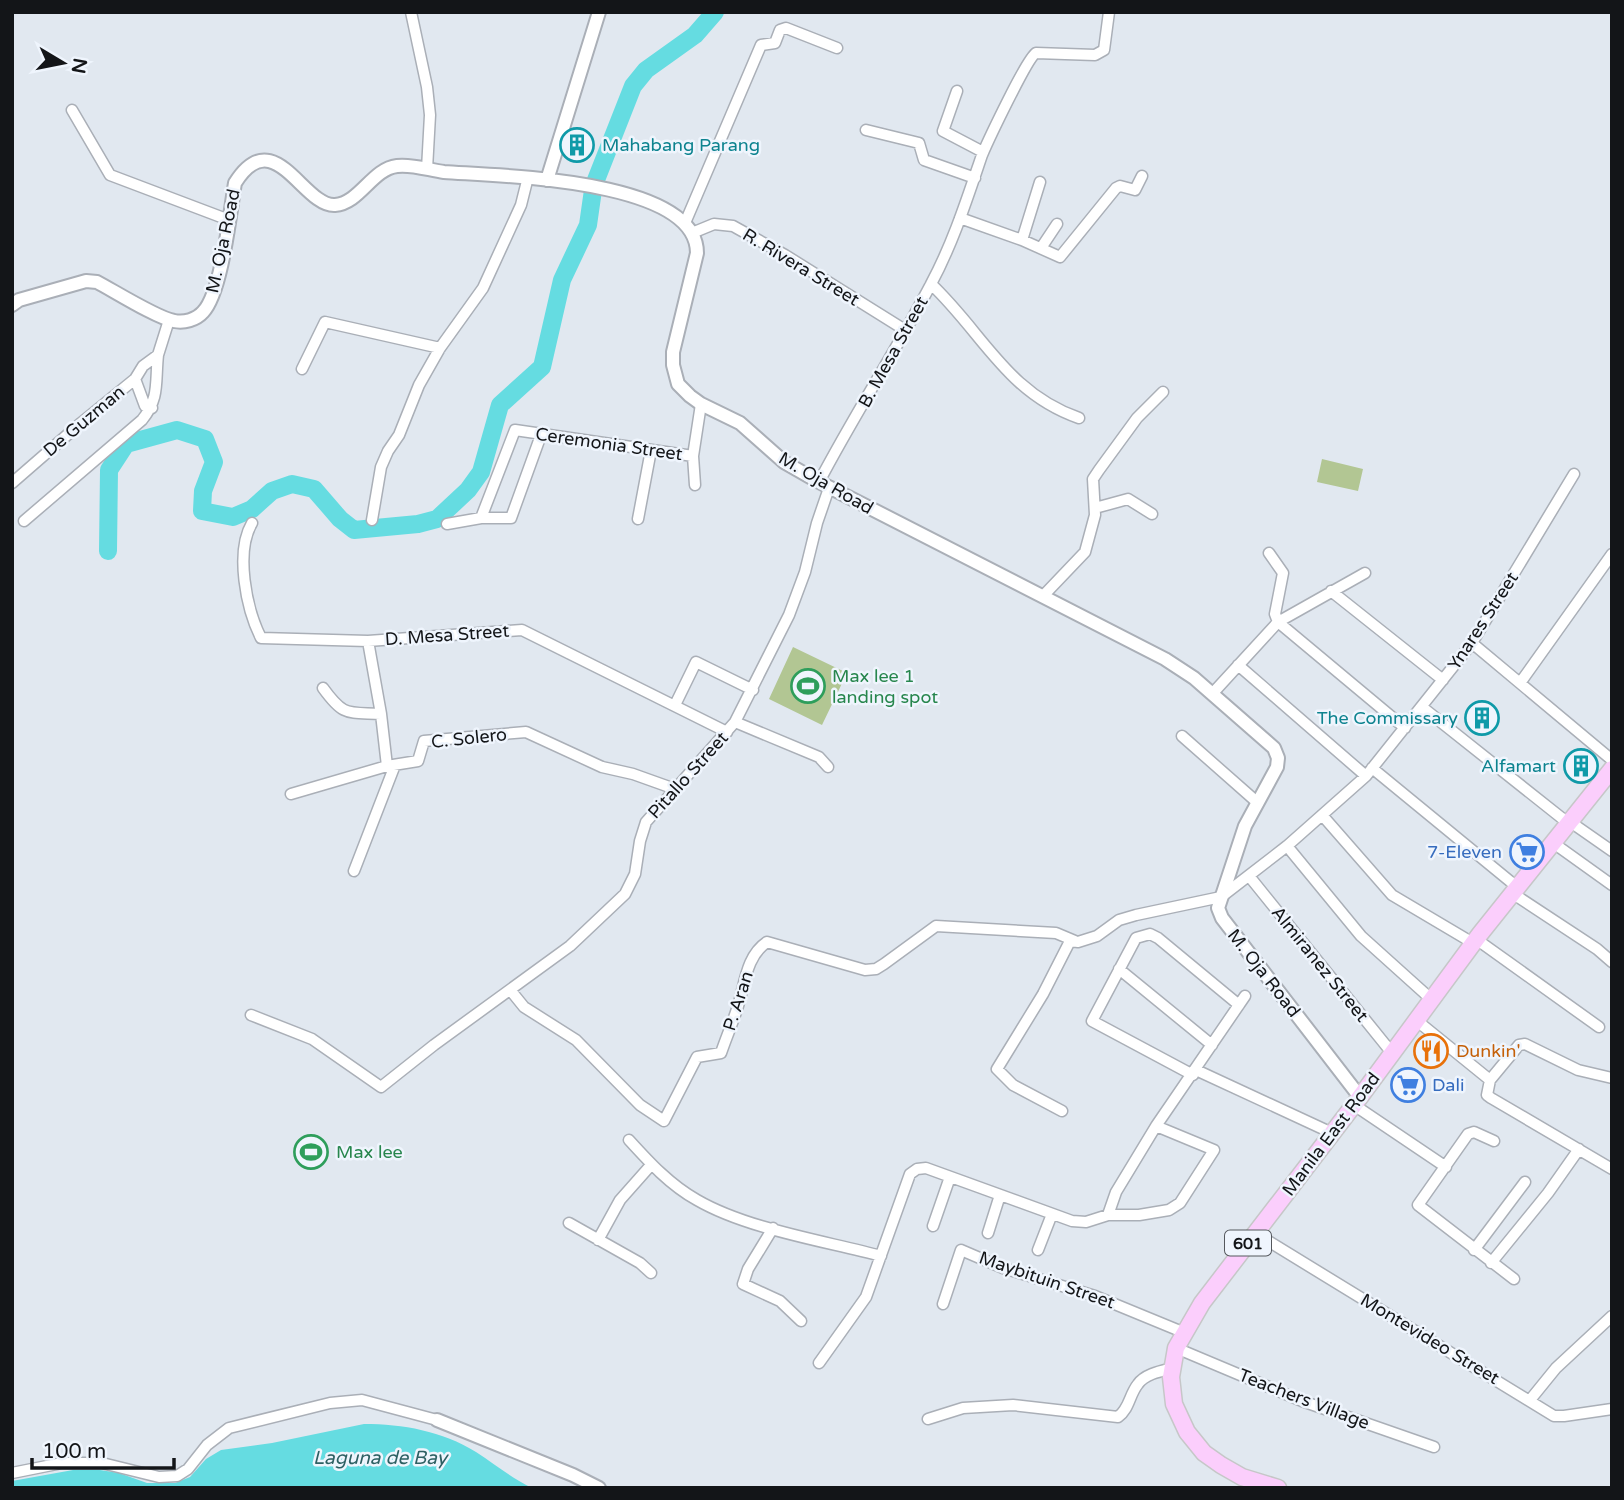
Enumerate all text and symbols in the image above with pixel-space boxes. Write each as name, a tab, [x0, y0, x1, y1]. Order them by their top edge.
north arrow	[28, 28, 98, 98]
text: N	[67, 56, 91, 75]
building icon: Mahabang Parang	[558, 126, 596, 164]
place label: Mahabang Parang	[602, 134, 760, 156]
street label: M. Oja Road	[201, 187, 245, 295]
street label: R. Rivera Street	[739, 224, 863, 311]
street label: B. Mesa Street	[853, 292, 933, 412]
street label: De Guzman	[39, 381, 129, 461]
street label: Ceremonia Street	[534, 423, 684, 465]
street label: M. Oja Road	[775, 447, 877, 519]
street label: Ynares Street	[1443, 568, 1523, 674]
street label: D. Mesa Street	[384, 620, 510, 650]
place label: Max lee 1 landing spot	[832, 665, 938, 708]
sports icon: Max lee 1 landing spot	[789, 667, 827, 705]
building icon: The Commissary	[1463, 699, 1501, 737]
place label: The Commissary	[1317, 707, 1458, 729]
street label: C. Solero	[430, 723, 508, 753]
street label: Pitallo Street	[643, 727, 733, 823]
building icon: Alfamart	[1562, 747, 1600, 785]
place label: Alfamart	[1481, 755, 1556, 777]
supermarket icon: 7-Eleven	[1508, 833, 1546, 871]
place label: 7-Eleven	[1427, 841, 1502, 863]
street label: Almiranez Street	[1267, 902, 1373, 1026]
street label: M. Oja Road	[1223, 925, 1305, 1021]
street label: P. Aran	[718, 968, 758, 1034]
restaurant icon: Dunkin'	[1412, 1032, 1450, 1070]
place label: Dunkin'	[1456, 1040, 1521, 1062]
supermarket icon: Dali	[1389, 1066, 1427, 1104]
street label: Manila East Road	[1277, 1068, 1385, 1200]
place label: Dali	[1432, 1074, 1464, 1096]
sports icon: Max lee	[292, 1133, 330, 1171]
place label: Max lee	[336, 1141, 403, 1163]
road number: 601	[1225, 1231, 1271, 1256]
street label: Maybituin Street	[976, 1246, 1118, 1314]
street label: Montevideo Street	[1356, 1289, 1504, 1389]
street label: Teachers Village	[1235, 1364, 1373, 1434]
scale bar	[32, 1426, 173, 1470]
text: 100 m	[42, 1439, 106, 1464]
water label: Laguna de Bay	[313, 1447, 450, 1469]

